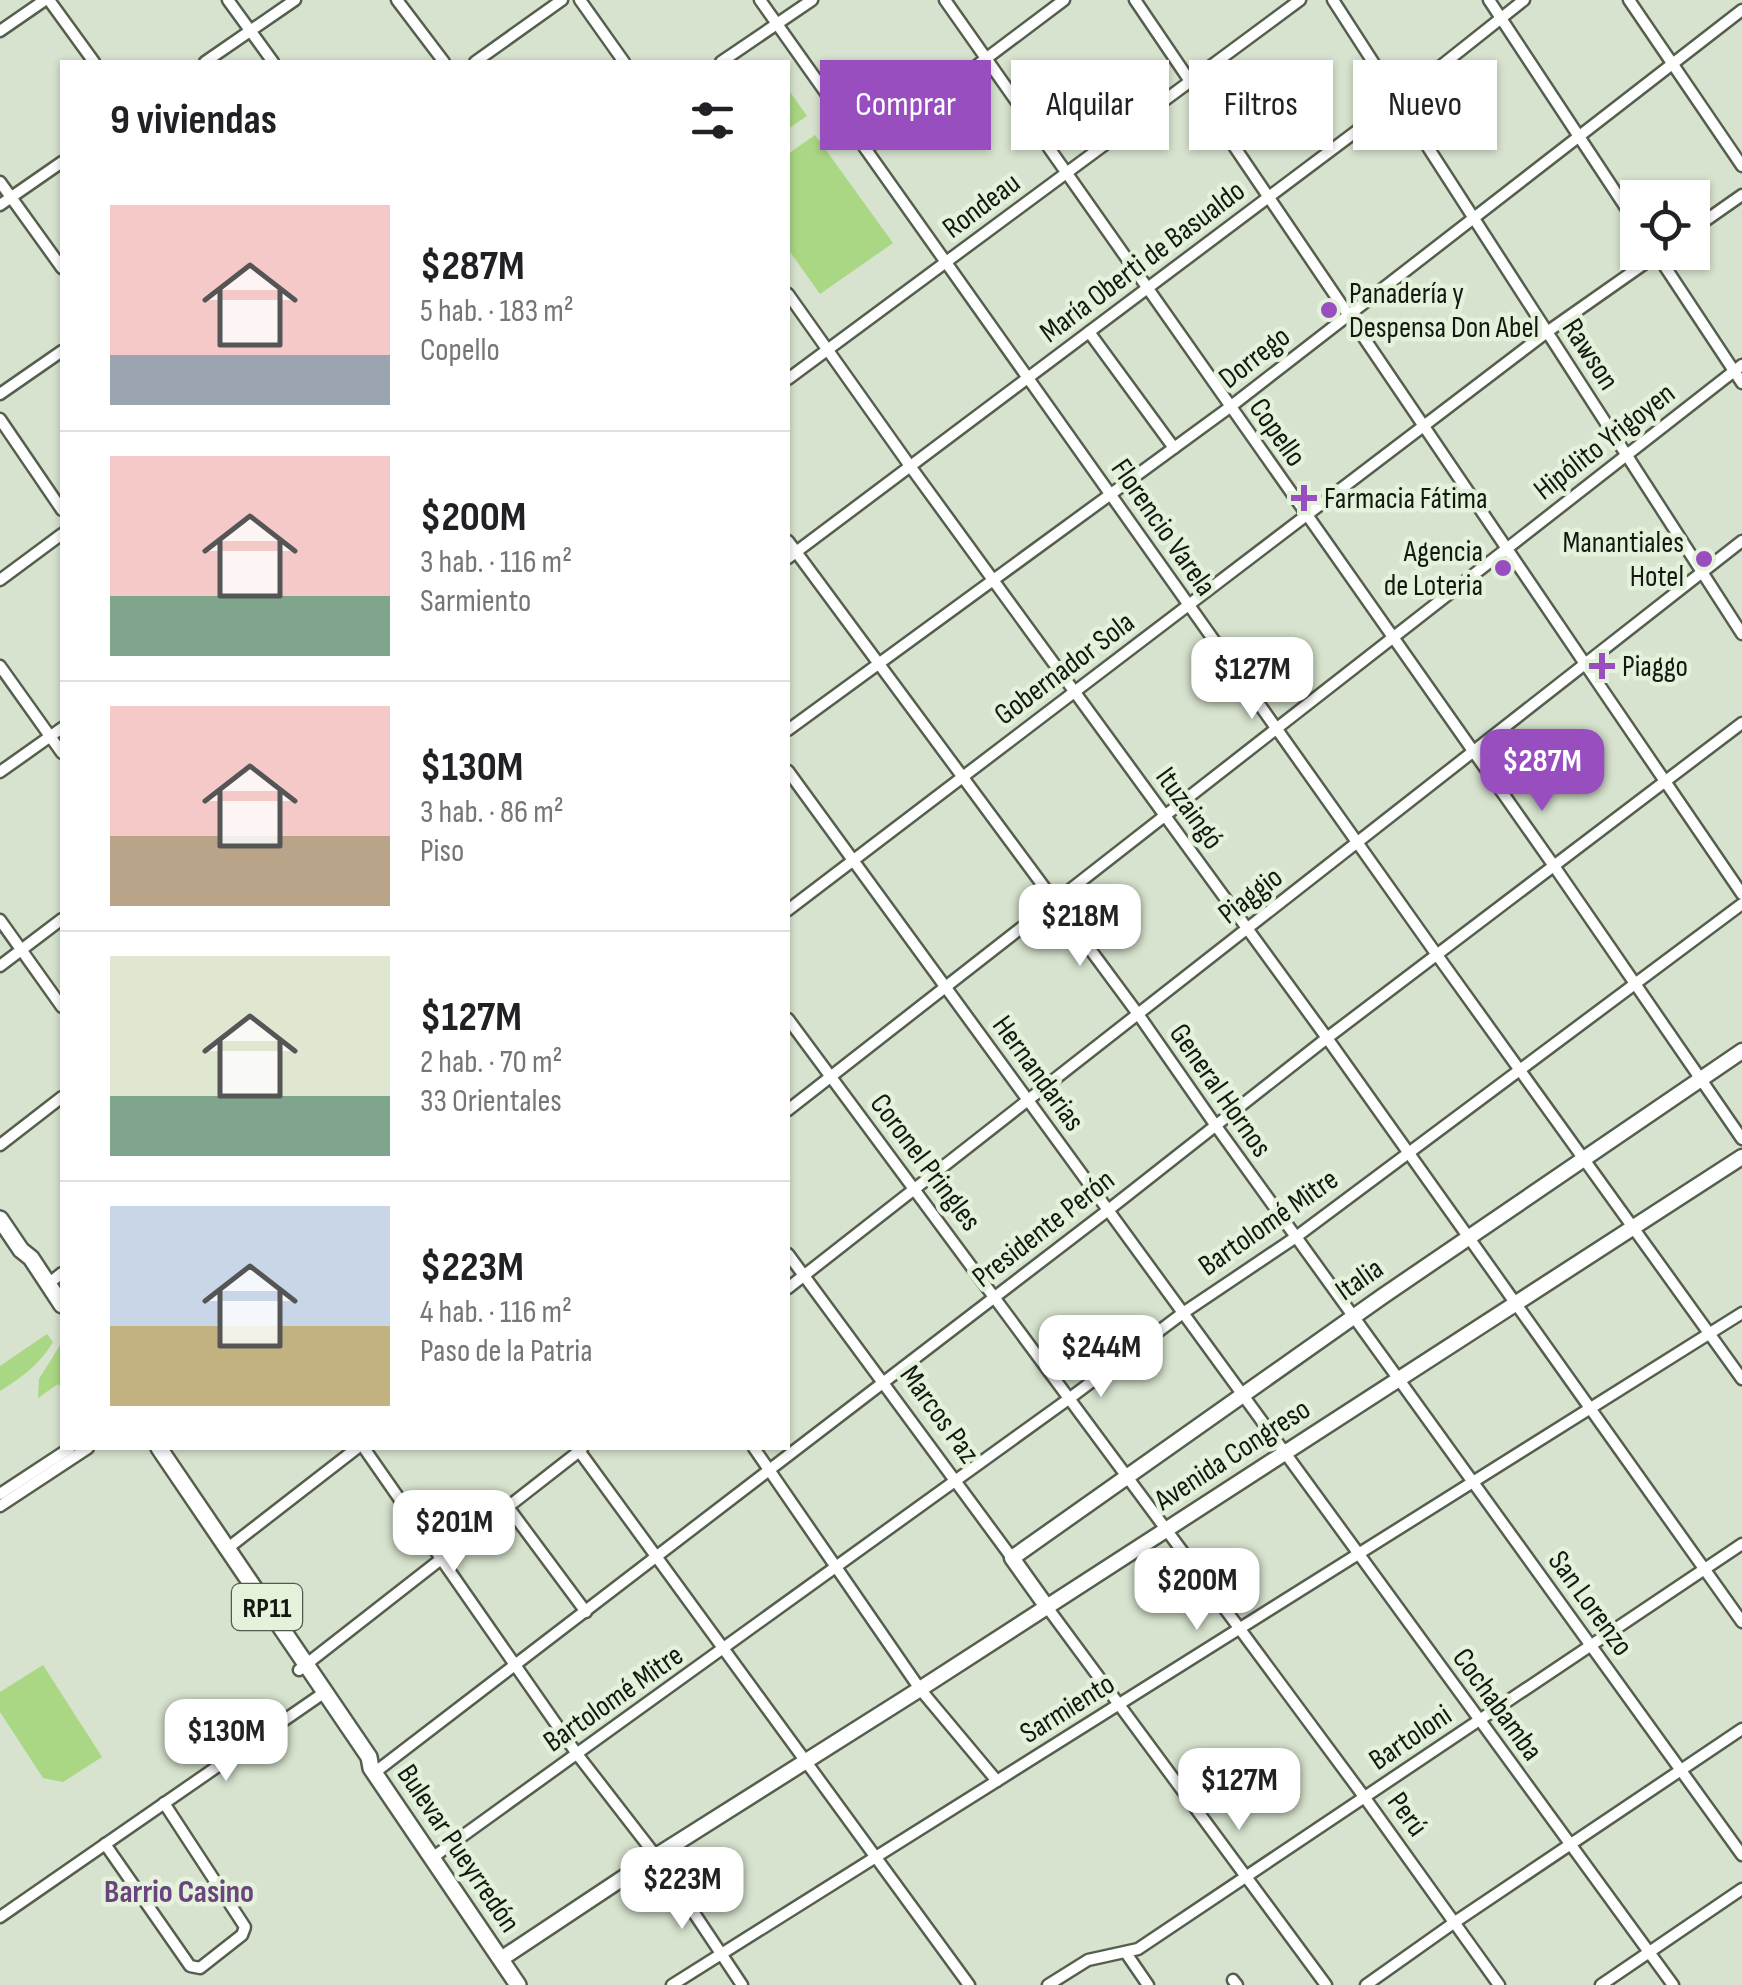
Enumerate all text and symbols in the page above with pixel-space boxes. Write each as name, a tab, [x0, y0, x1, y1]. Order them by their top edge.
chip: Comprar	[820, 60, 991, 150]
chip: Alquilar	[1011, 60, 1169, 150]
chip: Filtros	[1189, 60, 1333, 150]
chip: Nuevo	[1353, 60, 1497, 150]
icon: filters	[685, 93, 740, 148]
text: 9 viviendas	[110, 95, 277, 146]
street label: Rondeau	[936, 165, 1027, 246]
street label: María Oberti de Basualdo	[1033, 173, 1252, 351]
map controls	[1620, 180, 1710, 270]
button: locate	[1620, 180, 1710, 270]
text: $287M	[420, 241, 524, 292]
icon: home	[190, 245, 310, 365]
place label: Panadería y Despensa Don Abel	[1349, 276, 1539, 346]
text: 5 hab. · 183 m²	[420, 292, 574, 331]
marker: Panadería y Despensa Don Abel	[1318, 299, 1340, 321]
street label: Rawson	[1554, 312, 1626, 397]
street label: Dorrego	[1212, 319, 1297, 397]
text: Copello	[420, 331, 500, 370]
street label: Hipólito Yrigoyen	[1527, 375, 1682, 508]
street label: Copello	[1241, 392, 1313, 474]
street label: Florencio Varela	[1103, 452, 1223, 603]
place label: Farmacia Fátima	[1324, 481, 1488, 517]
marker: Farmacia Fátima	[1293, 487, 1315, 509]
text: $200M	[420, 492, 526, 543]
icon: home	[190, 496, 310, 616]
place label: Manantiales Hotel	[1563, 525, 1684, 595]
place label: Agencia de Loteria	[1384, 534, 1483, 604]
text: 3 hab. · 116 m²	[420, 543, 572, 582]
marker: Manantiales Hotel	[1693, 548, 1715, 570]
marker: Agencia de Loteria	[1492, 557, 1514, 579]
text: Sarmiento	[420, 582, 531, 621]
street label: Gobernador Sola	[988, 605, 1142, 733]
pin: $127M	[1182, 637, 1322, 722]
place label: Piaggo	[1622, 649, 1688, 685]
text: $127M	[1213, 650, 1291, 689]
marker: Piaggo	[1591, 655, 1613, 677]
pin: $287M	[1472, 729, 1612, 814]
text: $130M	[420, 742, 523, 793]
text: $287M	[1502, 742, 1582, 781]
icon: home	[190, 746, 310, 866]
street label: Ituzaingó	[1147, 760, 1231, 857]
text: 3 hab. · 86 m²	[420, 793, 564, 832]
text: Piso	[420, 832, 464, 871]
street label: Piaggio	[1211, 860, 1290, 932]
pin: $218M	[1010, 884, 1150, 969]
text: $218M	[1041, 897, 1119, 936]
text: $127M	[420, 992, 522, 1043]
icon: home	[190, 996, 310, 1116]
street label: Hernandarias	[984, 1009, 1092, 1138]
street label: General Hornos	[1161, 1017, 1279, 1164]
text: 2 hab. · 70 m²	[420, 1043, 562, 1082]
text: 33 Orientales	[420, 1082, 562, 1121]
street label: Coronel Pringles	[862, 1087, 989, 1238]
street label: Presidente Perón	[965, 1162, 1122, 1296]
street label: Bartolomé Mitre	[1192, 1162, 1345, 1284]
text: $223M	[420, 1242, 524, 1293]
icon: home	[190, 1246, 310, 1366]
street label: Italia	[1329, 1251, 1390, 1309]
text: 4 hab. · 116 m²	[420, 1293, 572, 1332]
pin: $244M	[1031, 1315, 1171, 1400]
text: $244M	[1061, 1328, 1141, 1367]
text: Paso de la Patria	[420, 1332, 593, 1371]
street label: Marcos Paz	[892, 1359, 987, 1471]
street label: Avenida Congreso	[1147, 1391, 1317, 1519]
pin: $201M	[384, 1490, 524, 1575]
text: $201M	[415, 1503, 493, 1542]
street label: San Lorenzo	[1540, 1544, 1640, 1663]
pin: $200M	[1127, 1548, 1267, 1633]
text: $200M	[1156, 1561, 1238, 1600]
road number: RP11	[232, 1584, 302, 1630]
street label: Bartolomé Mitre	[537, 1638, 690, 1760]
street label: Cochabamba	[1444, 1641, 1550, 1768]
street label: Sarmiento	[1014, 1666, 1121, 1752]
street label: Bartoloni	[1362, 1697, 1459, 1778]
pin: $130M	[156, 1699, 296, 1784]
text: $130M	[187, 1712, 265, 1751]
pin: $127M	[1169, 1748, 1309, 1833]
street label: Bulevar Pueyrredón	[389, 1758, 528, 1939]
text: $127M	[1200, 1761, 1278, 1800]
street label: Perú	[1379, 1785, 1435, 1844]
pin: $223M	[612, 1847, 752, 1932]
text: $223M	[642, 1860, 722, 1899]
district label: Barrio Casino	[104, 1873, 254, 1912]

